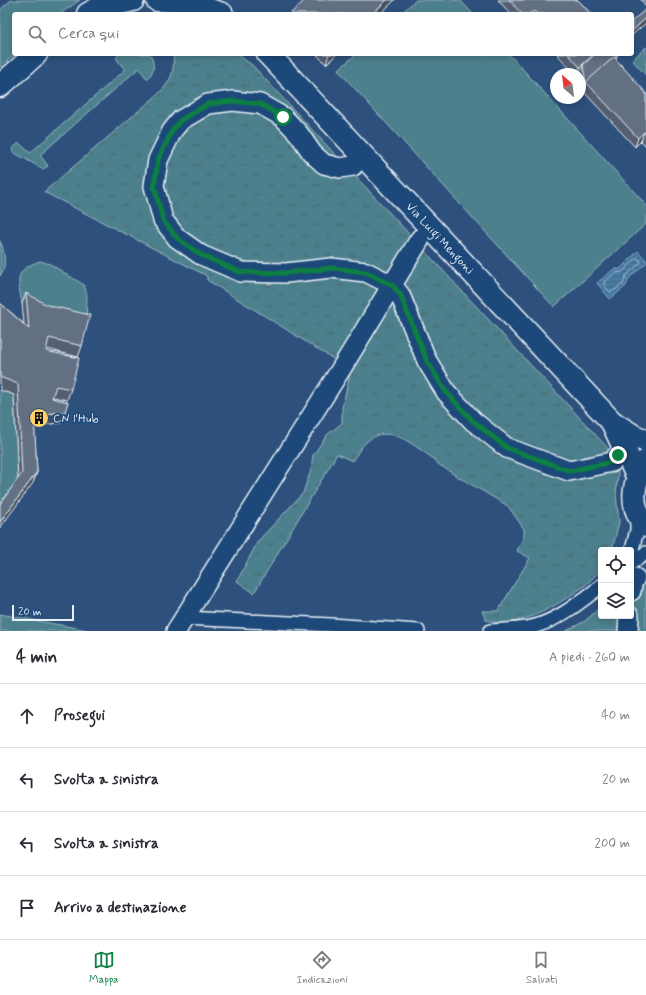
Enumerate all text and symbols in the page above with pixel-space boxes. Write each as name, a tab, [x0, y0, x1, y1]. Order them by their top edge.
search box	[12, 12, 634, 56]
icon: search	[26, 23, 48, 45]
text: Cerca qui	[58, 24, 119, 44]
north arrow	[550, 68, 586, 104]
route start	[274, 108, 292, 126]
street label: Via Luigi Mengoni	[402, 199, 477, 278]
building icon: CN l'Hub	[28, 407, 50, 429]
place label: CN l'Hub	[53, 411, 99, 427]
route end	[609, 446, 627, 464]
map controls	[598, 547, 634, 619]
button: locate	[598, 547, 634, 583]
button: layers	[598, 583, 634, 619]
scale bar	[12, 603, 74, 622]
text: 20 m	[18, 605, 41, 619]
text: 4 min	[16, 646, 57, 668]
text: A piedi · 260 m	[549, 649, 630, 666]
icon: ahead	[16, 705, 38, 727]
text: Prosegui	[54, 706, 105, 726]
text: 40 m	[601, 707, 630, 724]
icon: left	[16, 769, 38, 791]
text: Svolta a sinistra	[54, 770, 159, 790]
text: 20 m	[602, 771, 630, 788]
icon: left	[16, 833, 38, 855]
text: Svolta a sinistra	[54, 834, 159, 854]
text: 200 m	[595, 835, 630, 852]
icon: arrive	[16, 897, 38, 919]
text: Arrivo a destinazione	[54, 898, 187, 918]
tab: Mappa	[89, 949, 118, 987]
tab: Indicazioni	[296, 949, 348, 987]
tab: Salvati	[526, 949, 557, 987]

